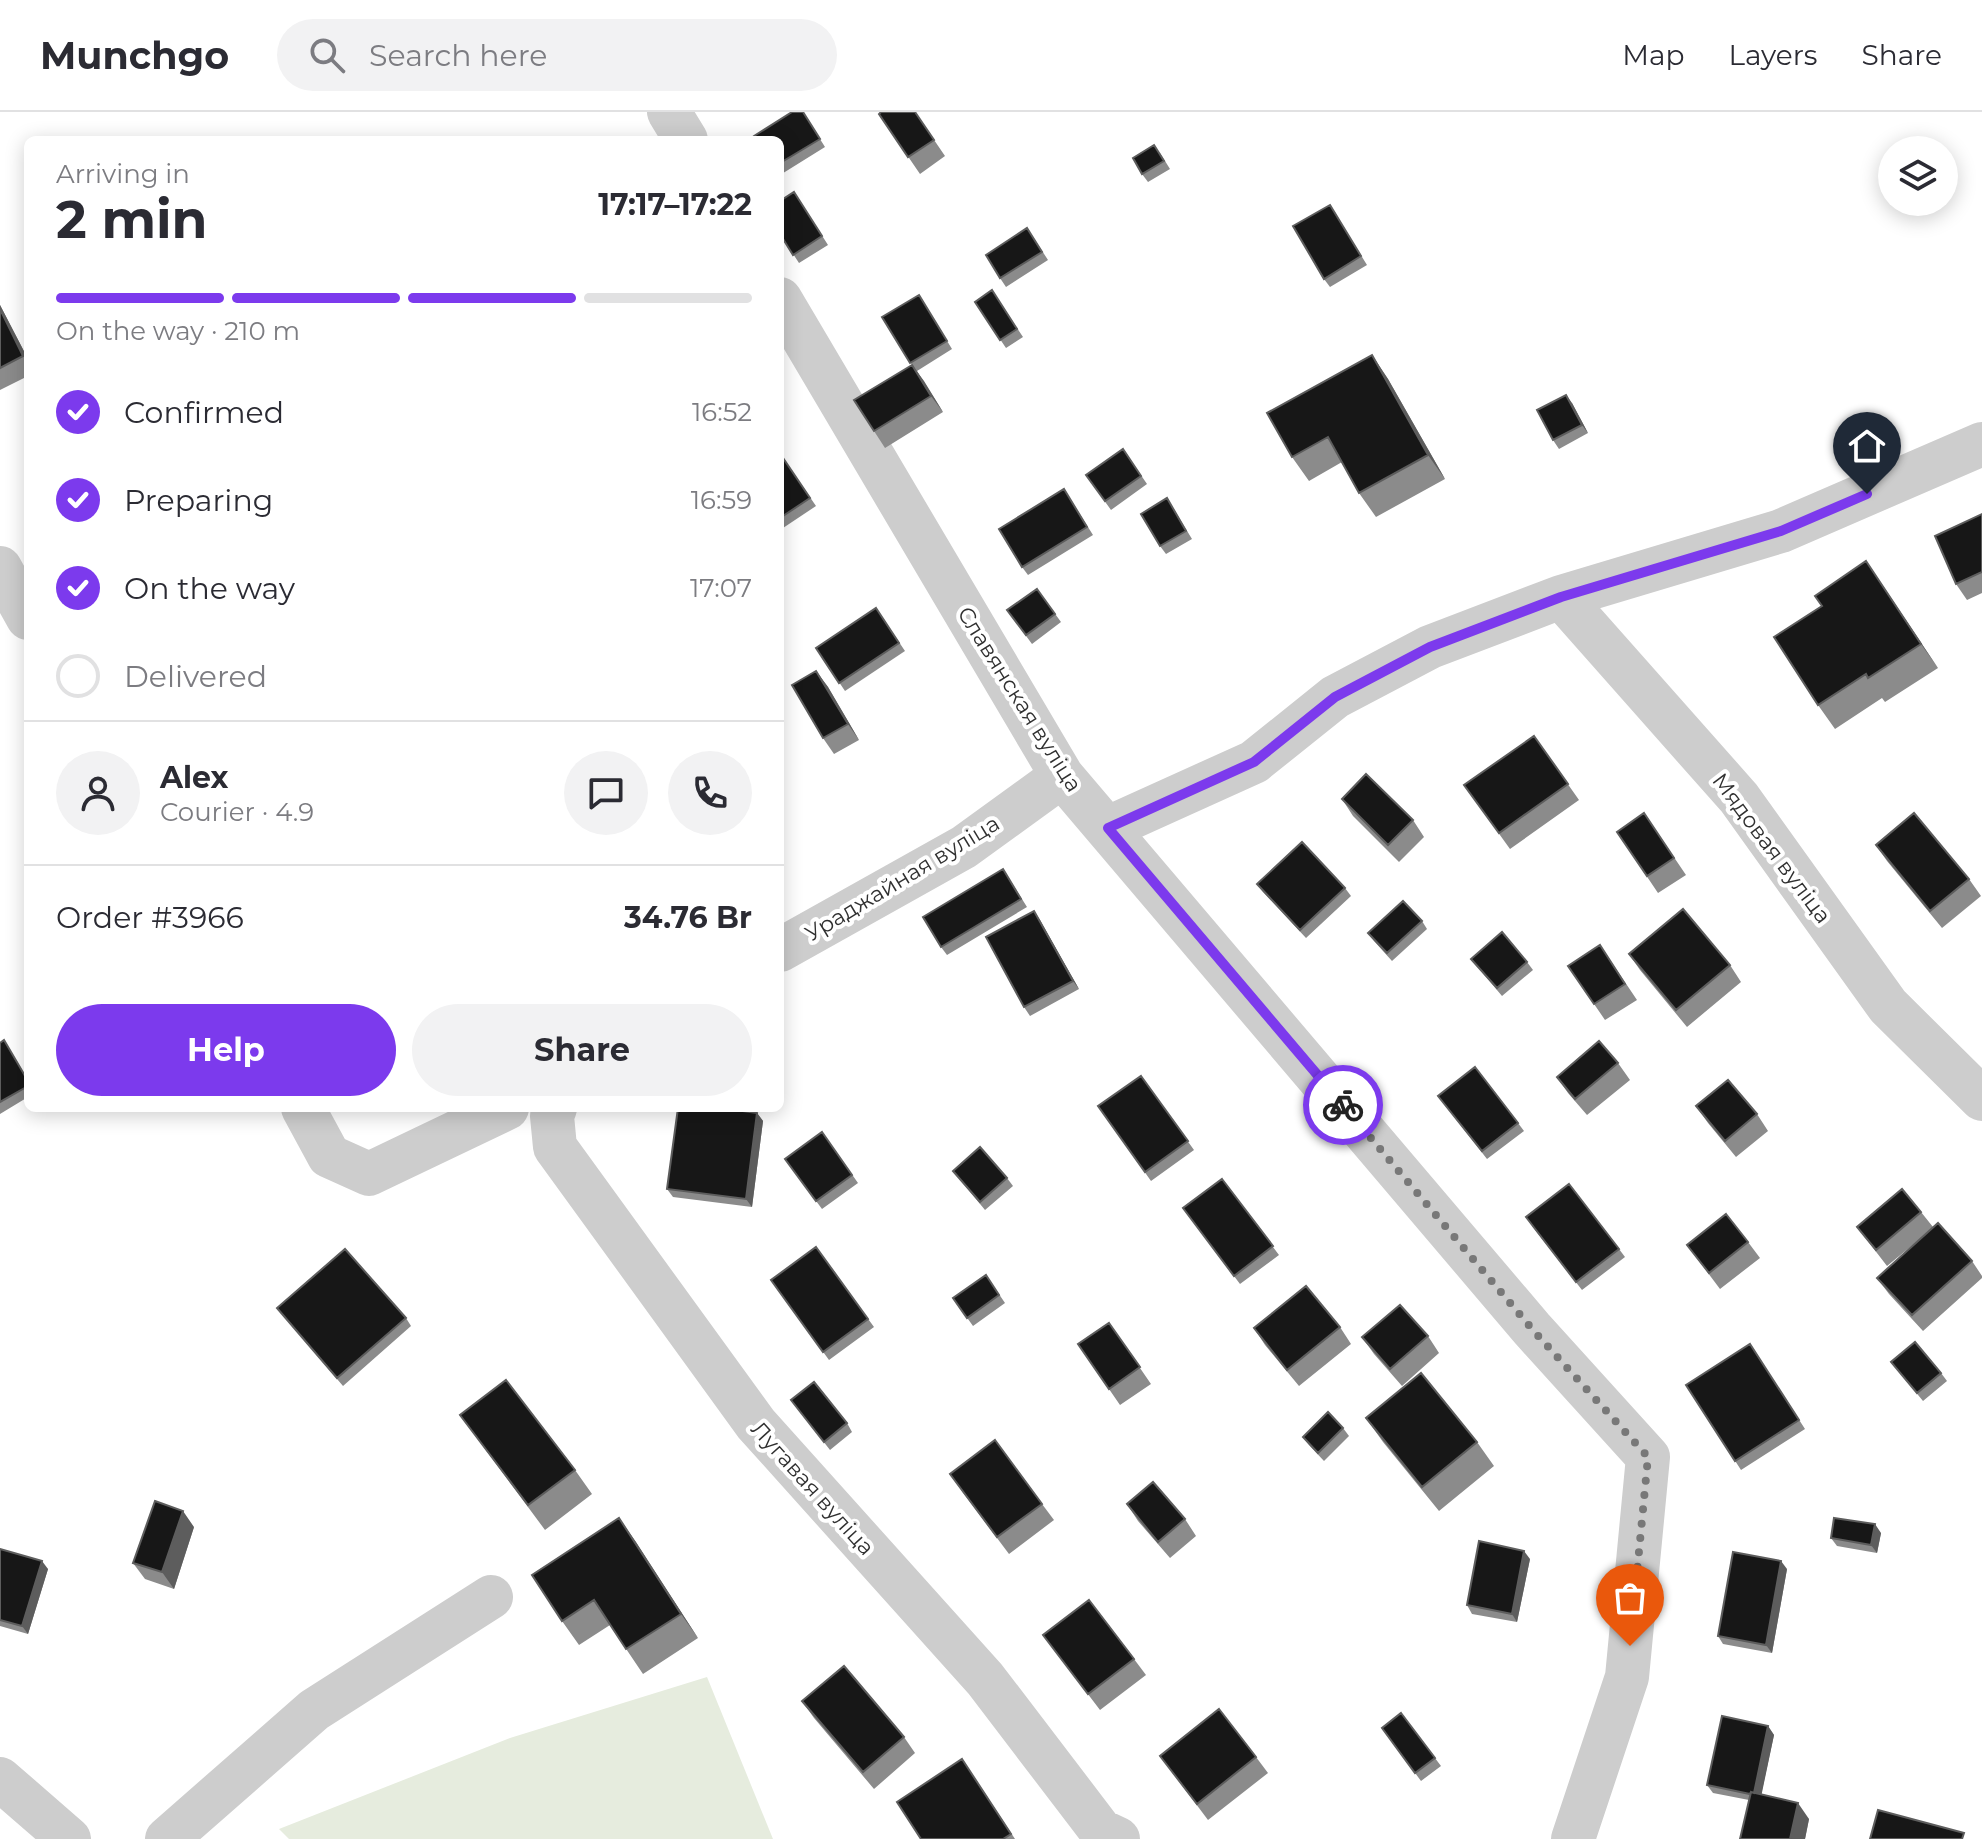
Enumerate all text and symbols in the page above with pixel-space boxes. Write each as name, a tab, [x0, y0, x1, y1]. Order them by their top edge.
search box	[277, 19, 837, 91]
text: Munchgo	[40, 32, 229, 79]
icon: search	[305, 33, 349, 77]
text: Search here	[369, 37, 547, 74]
text: Map	[1622, 38, 1685, 72]
text: Layers	[1729, 38, 1818, 72]
text: Share	[1862, 38, 1942, 72]
map controls	[1878, 136, 1958, 216]
button: layers	[1878, 136, 1958, 216]
text: Arriving in	[56, 158, 190, 190]
text: 17:17–17:22	[598, 186, 752, 223]
text: 2 min	[56, 188, 208, 251]
text: On the way · 210 m	[56, 315, 300, 347]
icon: check	[56, 390, 100, 434]
text: Confirmed	[124, 394, 284, 431]
text: 16:52	[692, 396, 752, 428]
pin	[1833, 412, 1901, 494]
icon: home	[1845, 424, 1889, 468]
icon: check	[56, 478, 100, 522]
text: Preparing	[124, 482, 273, 519]
text: 16:59	[691, 484, 752, 516]
icon: check	[56, 566, 100, 610]
text: On the way	[124, 570, 295, 607]
text: 17:07	[690, 572, 752, 604]
street label: Славянская вуліца	[952, 602, 1088, 797]
text: Delivered	[124, 658, 267, 695]
button: person	[56, 751, 140, 835]
button: chat	[564, 751, 648, 835]
button: phone	[668, 751, 752, 835]
text: Alex	[160, 759, 228, 796]
street label: Мядовая вуліца	[1706, 768, 1837, 929]
text: Courier · 4.9	[160, 796, 314, 828]
street label: Ураджайная вуліца	[800, 810, 1004, 947]
text: Order #3966	[56, 899, 244, 936]
text: 34.76 Br	[624, 899, 752, 936]
button: Help	[56, 1004, 396, 1096]
button: Share	[412, 1004, 752, 1096]
courier	[1303, 1065, 1383, 1145]
icon: bike	[1321, 1083, 1365, 1127]
street label: Лугавая вуліца	[745, 1416, 880, 1561]
pin	[1596, 1564, 1664, 1646]
icon: bag	[1608, 1576, 1652, 1620]

